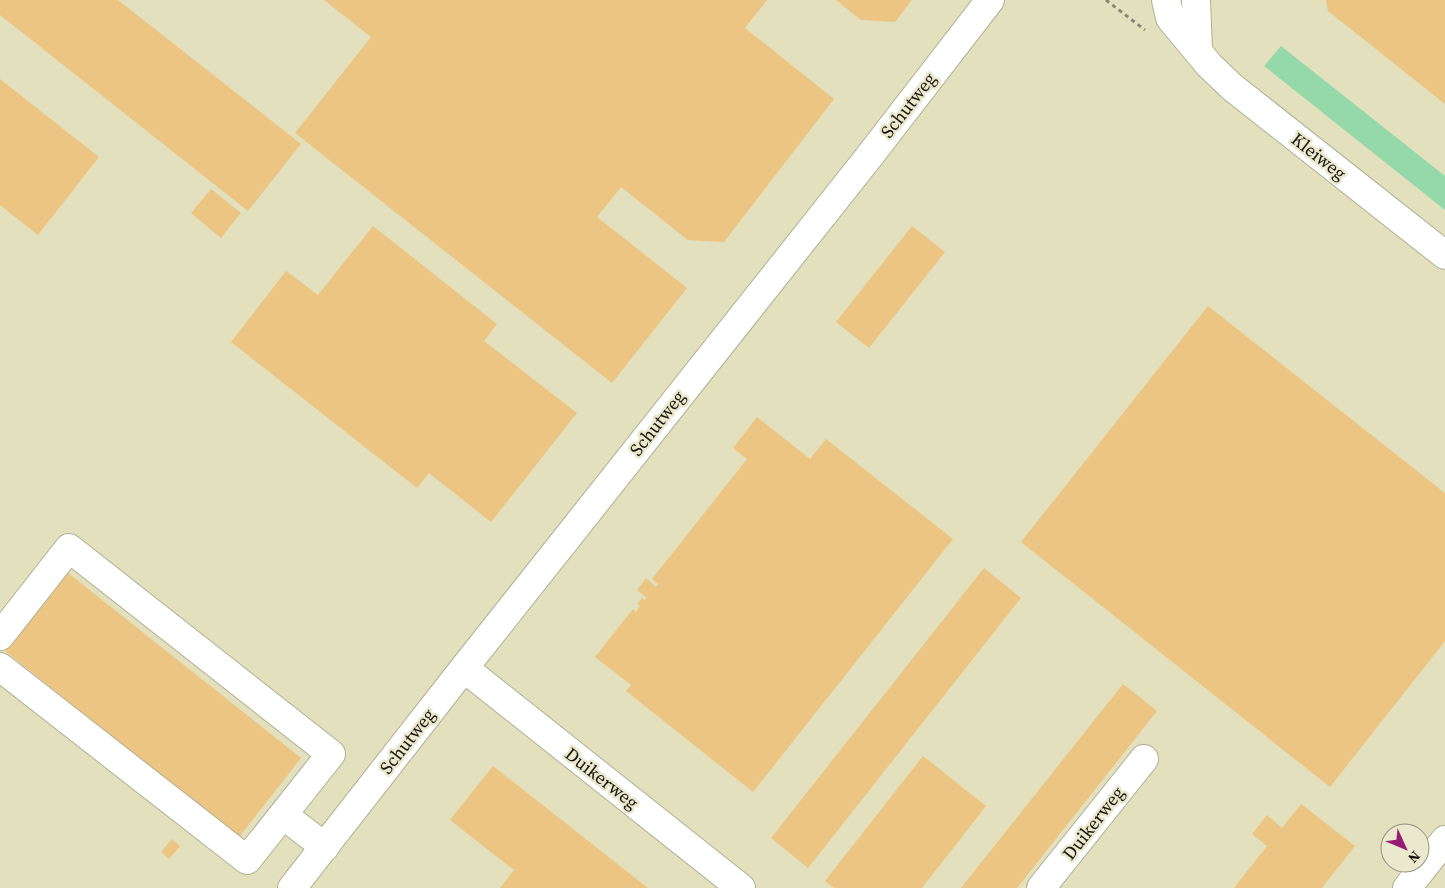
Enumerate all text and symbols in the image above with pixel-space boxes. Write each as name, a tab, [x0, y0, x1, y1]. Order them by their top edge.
street label: Schutweg	[874, 67, 942, 143]
street label: Kleiweg	[1286, 127, 1352, 185]
street label: Schutweg	[623, 385, 691, 461]
street label: Schutweg	[373, 703, 441, 779]
street label: Duikerweg	[560, 741, 644, 815]
street label: Duikerweg	[1056, 781, 1130, 865]
north arrow	[1380, 823, 1430, 873]
text: N	[1404, 846, 1425, 868]

